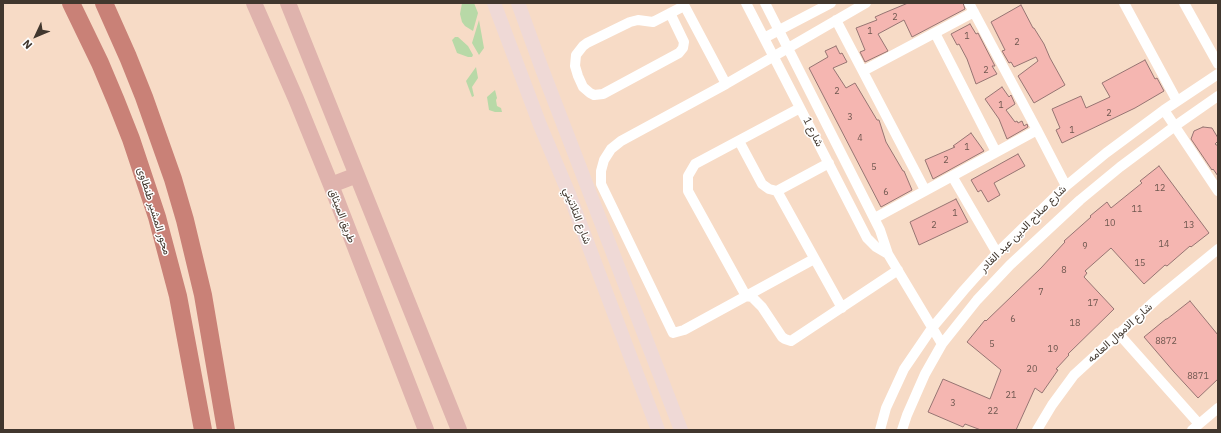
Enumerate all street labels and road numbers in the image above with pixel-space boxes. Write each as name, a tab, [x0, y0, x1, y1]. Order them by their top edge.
street label: شارع 1	[800, 115, 826, 149]
street label: محور المشير طنطاوى	[134, 166, 174, 256]
street label: شارع صلاح الدين عبد القادر	[977, 183, 1069, 275]
street label: شارع التلاتيني	[560, 186, 594, 246]
street label: طريق الميثاق	[326, 187, 358, 245]
street label: شارع الاموال العامه	[1085, 300, 1155, 366]

